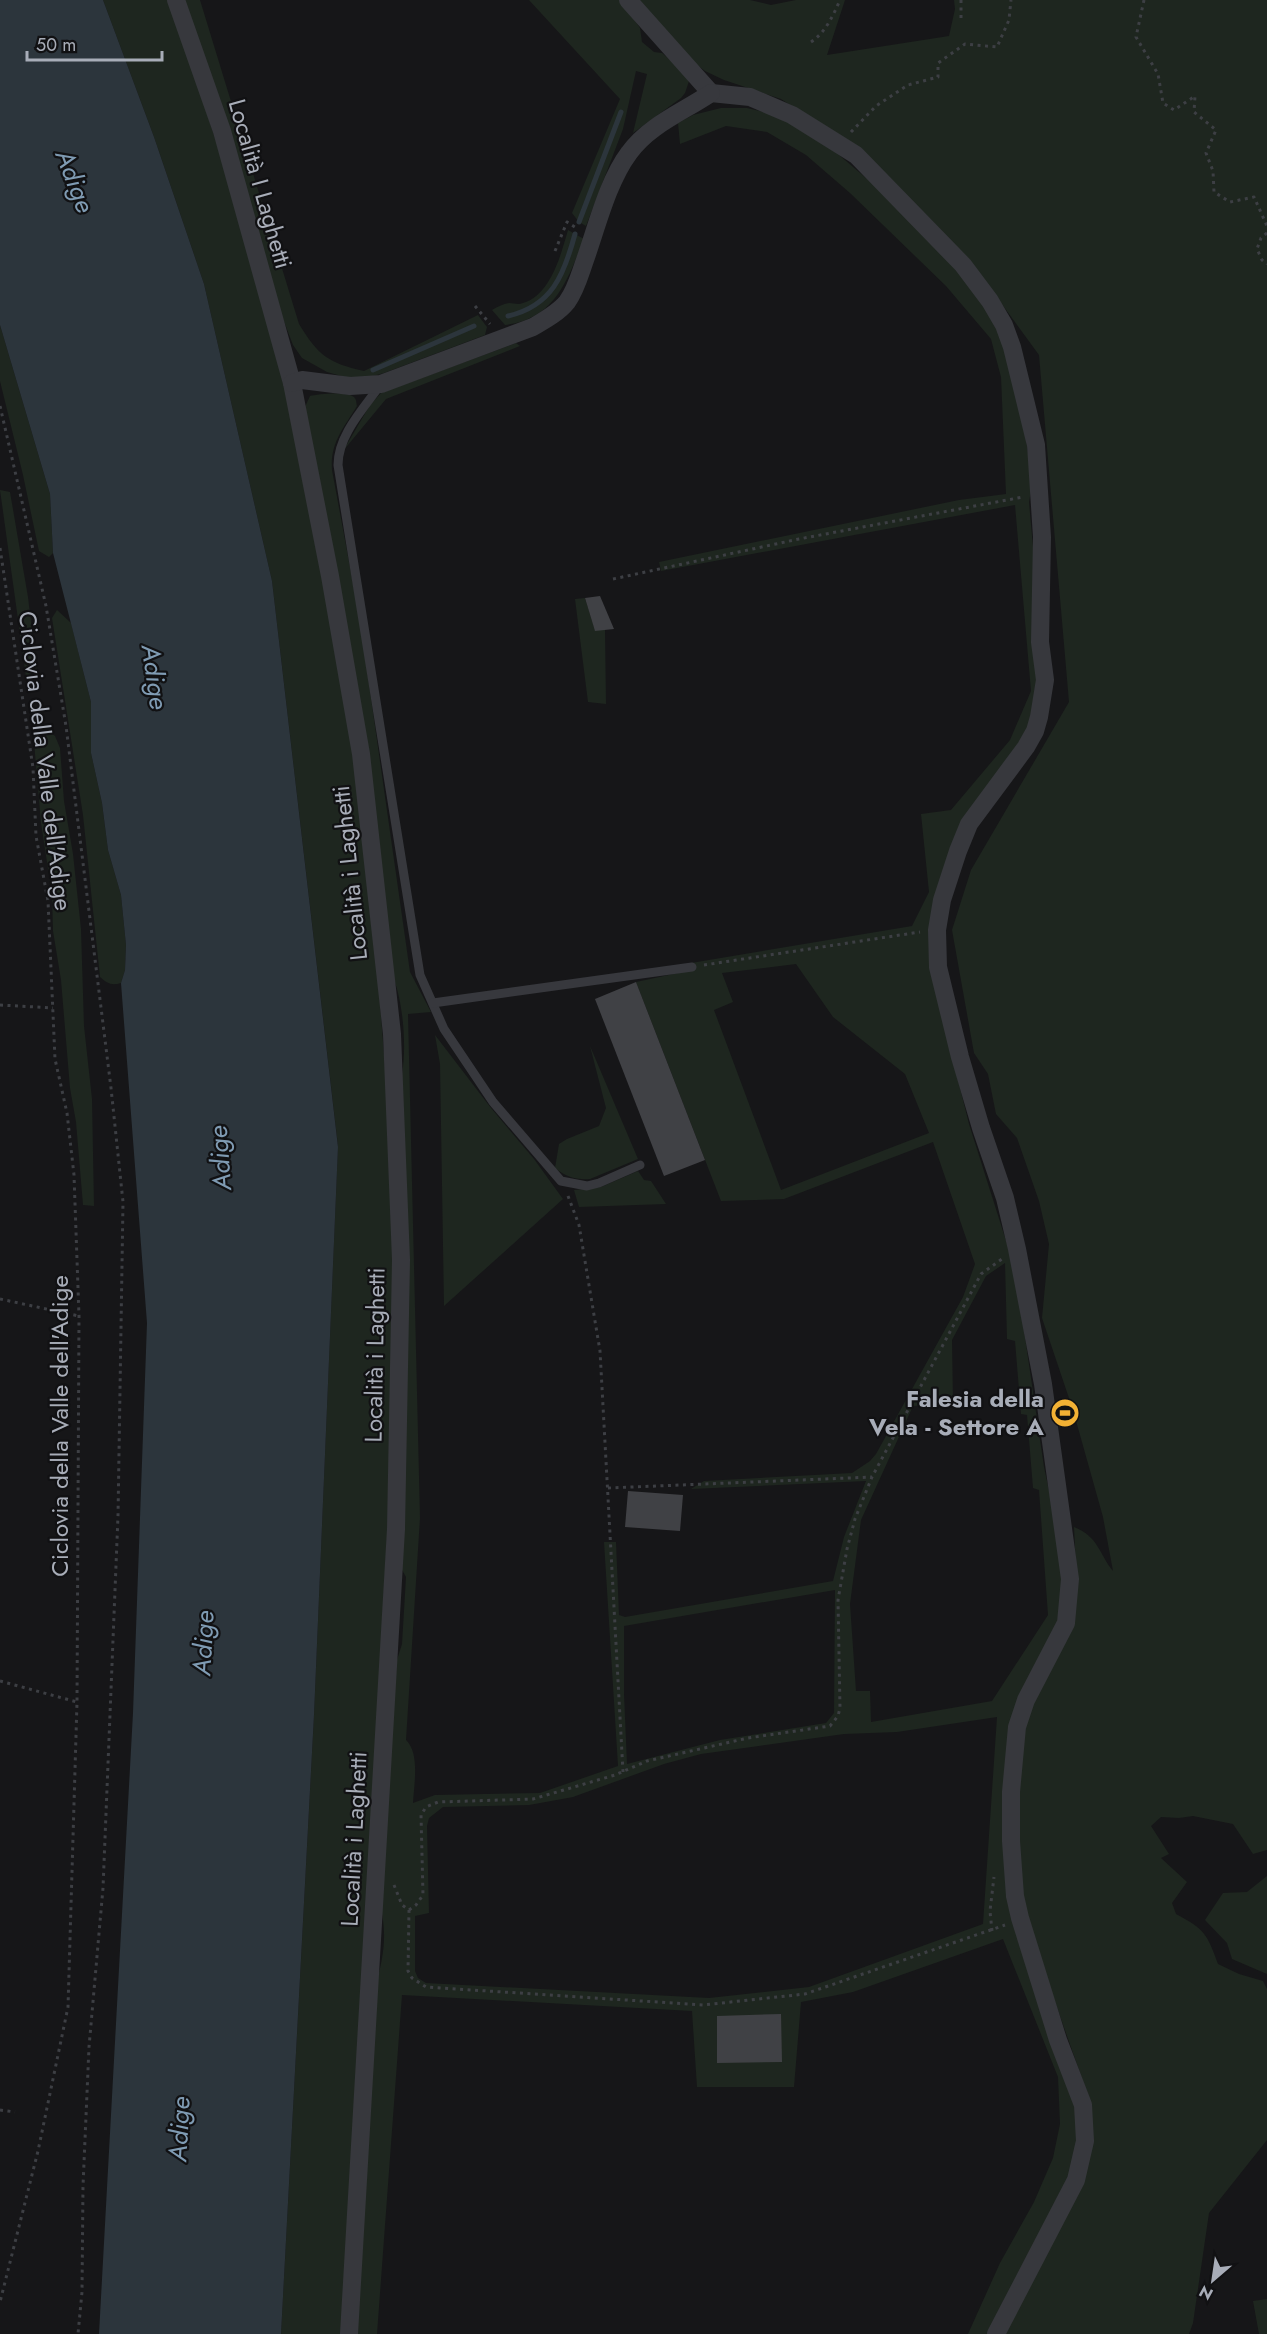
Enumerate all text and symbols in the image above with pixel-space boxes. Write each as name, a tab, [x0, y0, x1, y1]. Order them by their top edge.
scale bar	[27, 24, 162, 62]
text: 50 m	[36, 32, 76, 58]
street label: Località I Laghetti	[220, 95, 301, 273]
water label: Adige	[45, 143, 104, 218]
street label: Ciclovia della Valle dell'Adige	[10, 609, 81, 913]
water label: Adige	[132, 641, 178, 712]
street label: Località i Laghetti	[323, 784, 376, 962]
water label: Adige	[199, 1124, 241, 1193]
street label: Località i Laghetti	[355, 1267, 394, 1443]
street label: Ciclovia della Valle dell'Adige	[42, 1275, 77, 1577]
place label: Falesia della Vela - Settore A	[868, 1381, 1044, 1444]
sports icon: Falesia della Vela - Settore A	[1049, 1397, 1081, 1429]
water label: Adige	[182, 1610, 224, 1677]
street label: Località i Laghetti	[331, 1750, 376, 1928]
water label: Adige	[158, 2096, 200, 2163]
north arrow	[1183, 2250, 1243, 2310]
text: N	[1195, 2280, 1217, 2306]

